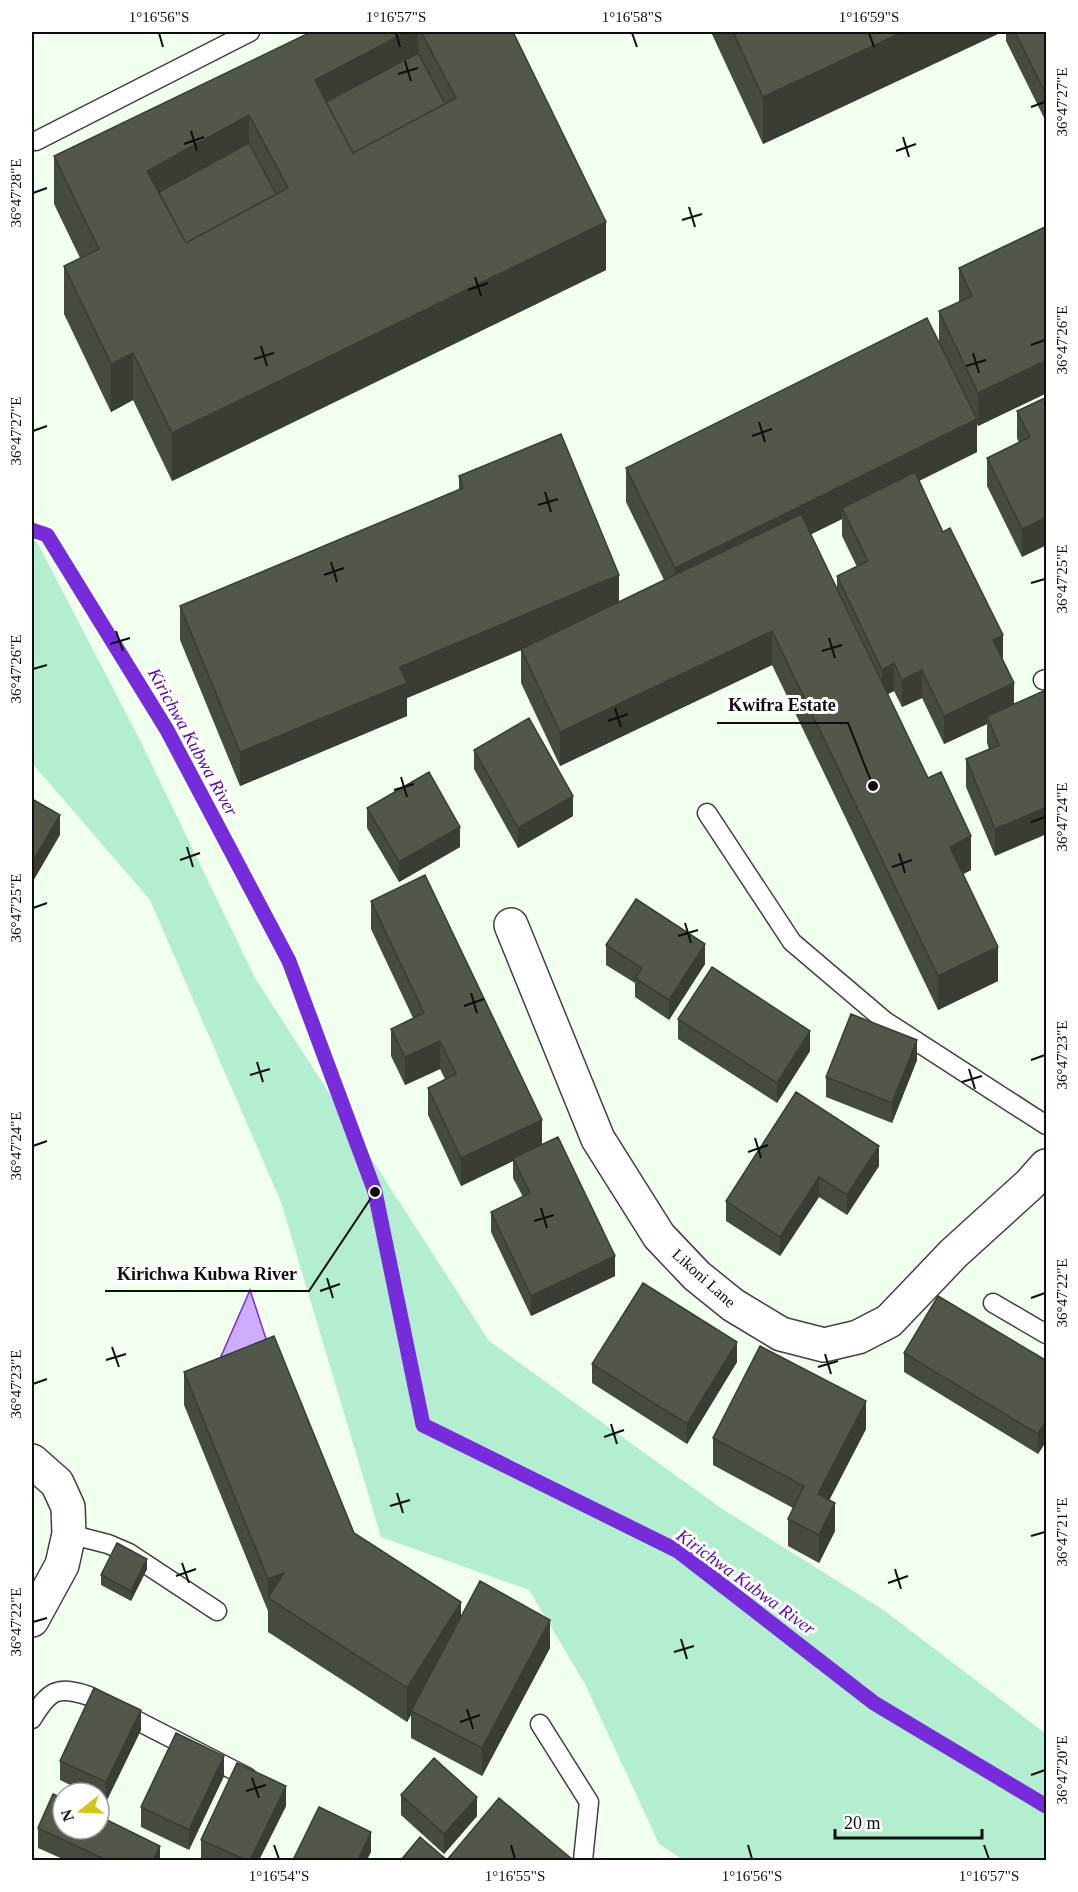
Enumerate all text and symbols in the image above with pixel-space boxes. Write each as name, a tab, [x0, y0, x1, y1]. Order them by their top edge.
text: 1°16'56"S	[129, 9, 189, 25]
text: 1°16'57"S	[366, 9, 426, 25]
text: 1°16'58"S	[602, 9, 662, 25]
text: 1°16'59"S	[839, 9, 899, 25]
text: 36°47'27"E	[1054, 68, 1070, 137]
text: 36°47'28"E	[8, 159, 24, 228]
text: 36°47'26"E	[1054, 306, 1070, 375]
text: 36°47'27"E	[8, 397, 24, 466]
text: 36°47'25"E	[1054, 545, 1070, 614]
text: 36°47'26"E	[8, 635, 24, 704]
water label: Kirichwa Kubwa River	[144, 664, 242, 820]
callout: Kwifra Estate	[717, 687, 848, 723]
text: Kwifra Estate	[728, 695, 836, 715]
text: 36°47'24"E	[1054, 783, 1070, 852]
text: 36°47'25"E	[8, 874, 24, 943]
text: 36°47'23"E	[1054, 1021, 1070, 1090]
text: 36°47'24"E	[8, 1112, 24, 1181]
street label: Likoni Lane	[669, 1245, 739, 1311]
callout: Kirichwa Kubwa River	[105, 1255, 309, 1291]
text: 36°47'22"E	[1054, 1259, 1070, 1328]
text: Kirichwa Kubwa River	[117, 1264, 297, 1284]
text: 36°47'23"E	[8, 1350, 24, 1419]
text: 36°47'21"E	[1054, 1498, 1070, 1567]
water label: Kirichwa Kubwa River	[672, 1525, 820, 1639]
text: 36°47'22"E	[8, 1588, 24, 1657]
text: 36°47'20"E	[1054, 1736, 1070, 1805]
north arrow	[51, 1781, 111, 1841]
scale bar	[835, 1802, 982, 1840]
text: N	[57, 1807, 77, 1824]
text: 20 m	[844, 1813, 881, 1833]
text: 1°16'54"S	[249, 1868, 309, 1884]
text: 1°16'55"S	[485, 1868, 545, 1884]
text: 1°16'56"S	[722, 1868, 782, 1884]
text: 1°16'57"S	[959, 1868, 1019, 1884]

